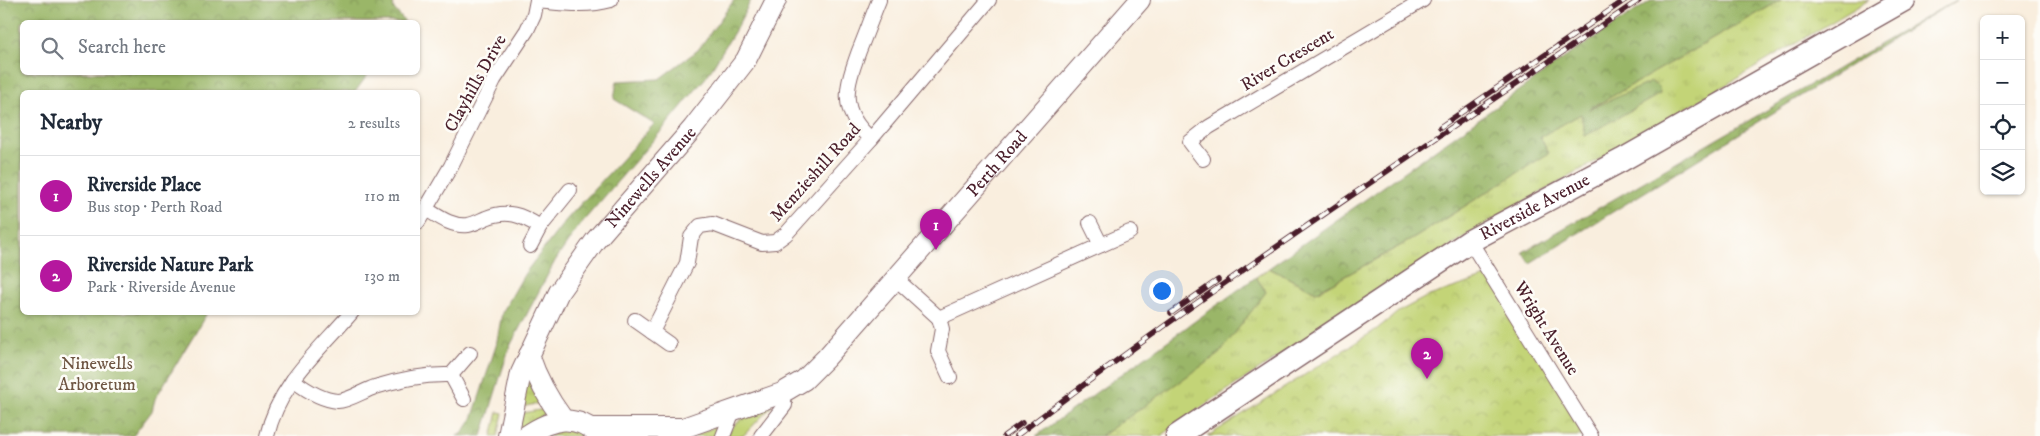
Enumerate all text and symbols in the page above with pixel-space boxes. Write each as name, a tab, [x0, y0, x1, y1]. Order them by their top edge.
map controls	[1980, 15, 2025, 195]
button: +	[1980, 15, 2025, 60]
search box	[20, 20, 420, 75]
street label: River Crescent	[1237, 23, 1338, 96]
street label: Clayhills Drive	[440, 31, 512, 136]
icon: search	[38, 34, 66, 62]
text: Search here	[78, 36, 166, 59]
button: −	[1980, 60, 2025, 105]
button: locate	[1980, 105, 2025, 150]
text: Nearby	[40, 110, 102, 136]
text: 2 results	[348, 113, 400, 133]
street label: Menzieshill Road	[766, 119, 866, 226]
street label: Ninewells Avenue	[601, 122, 701, 233]
street label: Perth Road	[963, 126, 1032, 202]
button: layers	[1980, 150, 2025, 195]
street label: Riverside Avenue	[1476, 169, 1594, 246]
text: Riverside Place	[87, 174, 201, 197]
text: 1	[53, 186, 59, 206]
text: 110 m	[364, 186, 400, 206]
text: Bus stop · Perth Road	[87, 197, 222, 217]
pin: 1	[920, 209, 952, 250]
text: Riverside Nature Park	[87, 254, 253, 277]
text: 2	[52, 266, 60, 286]
text: 130 m	[364, 266, 400, 286]
text: Park · Riverside Avenue	[87, 277, 236, 297]
street label: Wright Avenue	[1508, 277, 1584, 380]
your location	[1149, 278, 1175, 304]
pin: 2	[1411, 338, 1443, 379]
park label: Ninewells Arboretum	[58, 353, 136, 396]

